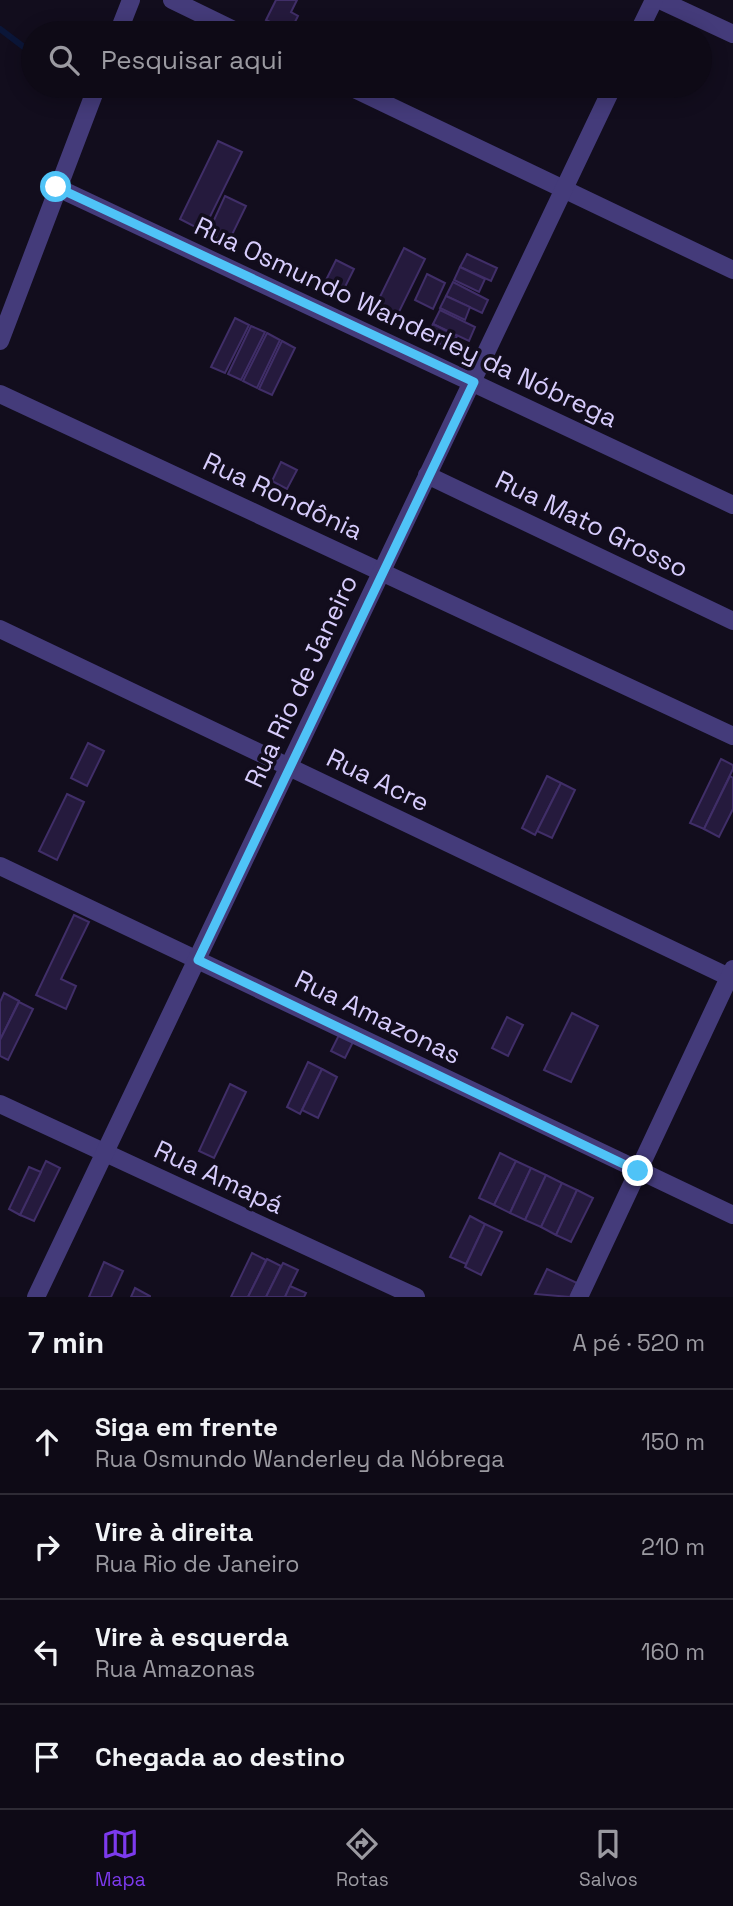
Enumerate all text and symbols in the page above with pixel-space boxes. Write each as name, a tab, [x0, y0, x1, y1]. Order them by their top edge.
search box	[21, 21, 712, 98]
icon: search	[45, 41, 83, 79]
text: Pesquisar aqui	[101, 43, 283, 77]
route start	[40, 171, 71, 202]
street label: Rua Osmundo Wanderley da Nóbrega	[189, 209, 623, 435]
street label: Rua Rondônia	[198, 444, 368, 548]
street label: Rua Mato Grosso	[490, 463, 694, 585]
street label: Rua Rio de Janeiro	[237, 569, 365, 793]
street label: Rua Acre	[321, 741, 435, 819]
street label: Rua Amazonas	[289, 962, 467, 1072]
street label: Rua Amapá	[149, 1132, 289, 1222]
route end	[622, 1155, 653, 1186]
text: 7 min	[28, 1323, 104, 1362]
text: A pé · 520 m	[572, 1328, 705, 1358]
text: Siga em frente	[95, 1410, 278, 1444]
icon: ahead	[28, 1423, 66, 1461]
text: 150 m	[641, 1427, 705, 1457]
text: Rua Osmundo Wanderley da Nóbrega	[95, 1444, 504, 1474]
text: Vire à direita	[95, 1515, 253, 1549]
icon: right	[28, 1528, 66, 1566]
text: 210 m	[641, 1532, 705, 1562]
text: Rua Rio de Janeiro	[95, 1549, 299, 1579]
text: Vire à esquerda	[95, 1620, 289, 1654]
icon: left	[28, 1633, 66, 1671]
text: 160 m	[641, 1637, 705, 1667]
text: Rua Amazonas	[95, 1654, 255, 1684]
icon: arrive	[28, 1738, 66, 1776]
text: Chegada ao destino	[95, 1740, 345, 1774]
tab: Mapa	[95, 1825, 146, 1892]
tab: Rotas	[336, 1825, 389, 1892]
tab: Salvos	[579, 1825, 638, 1892]

